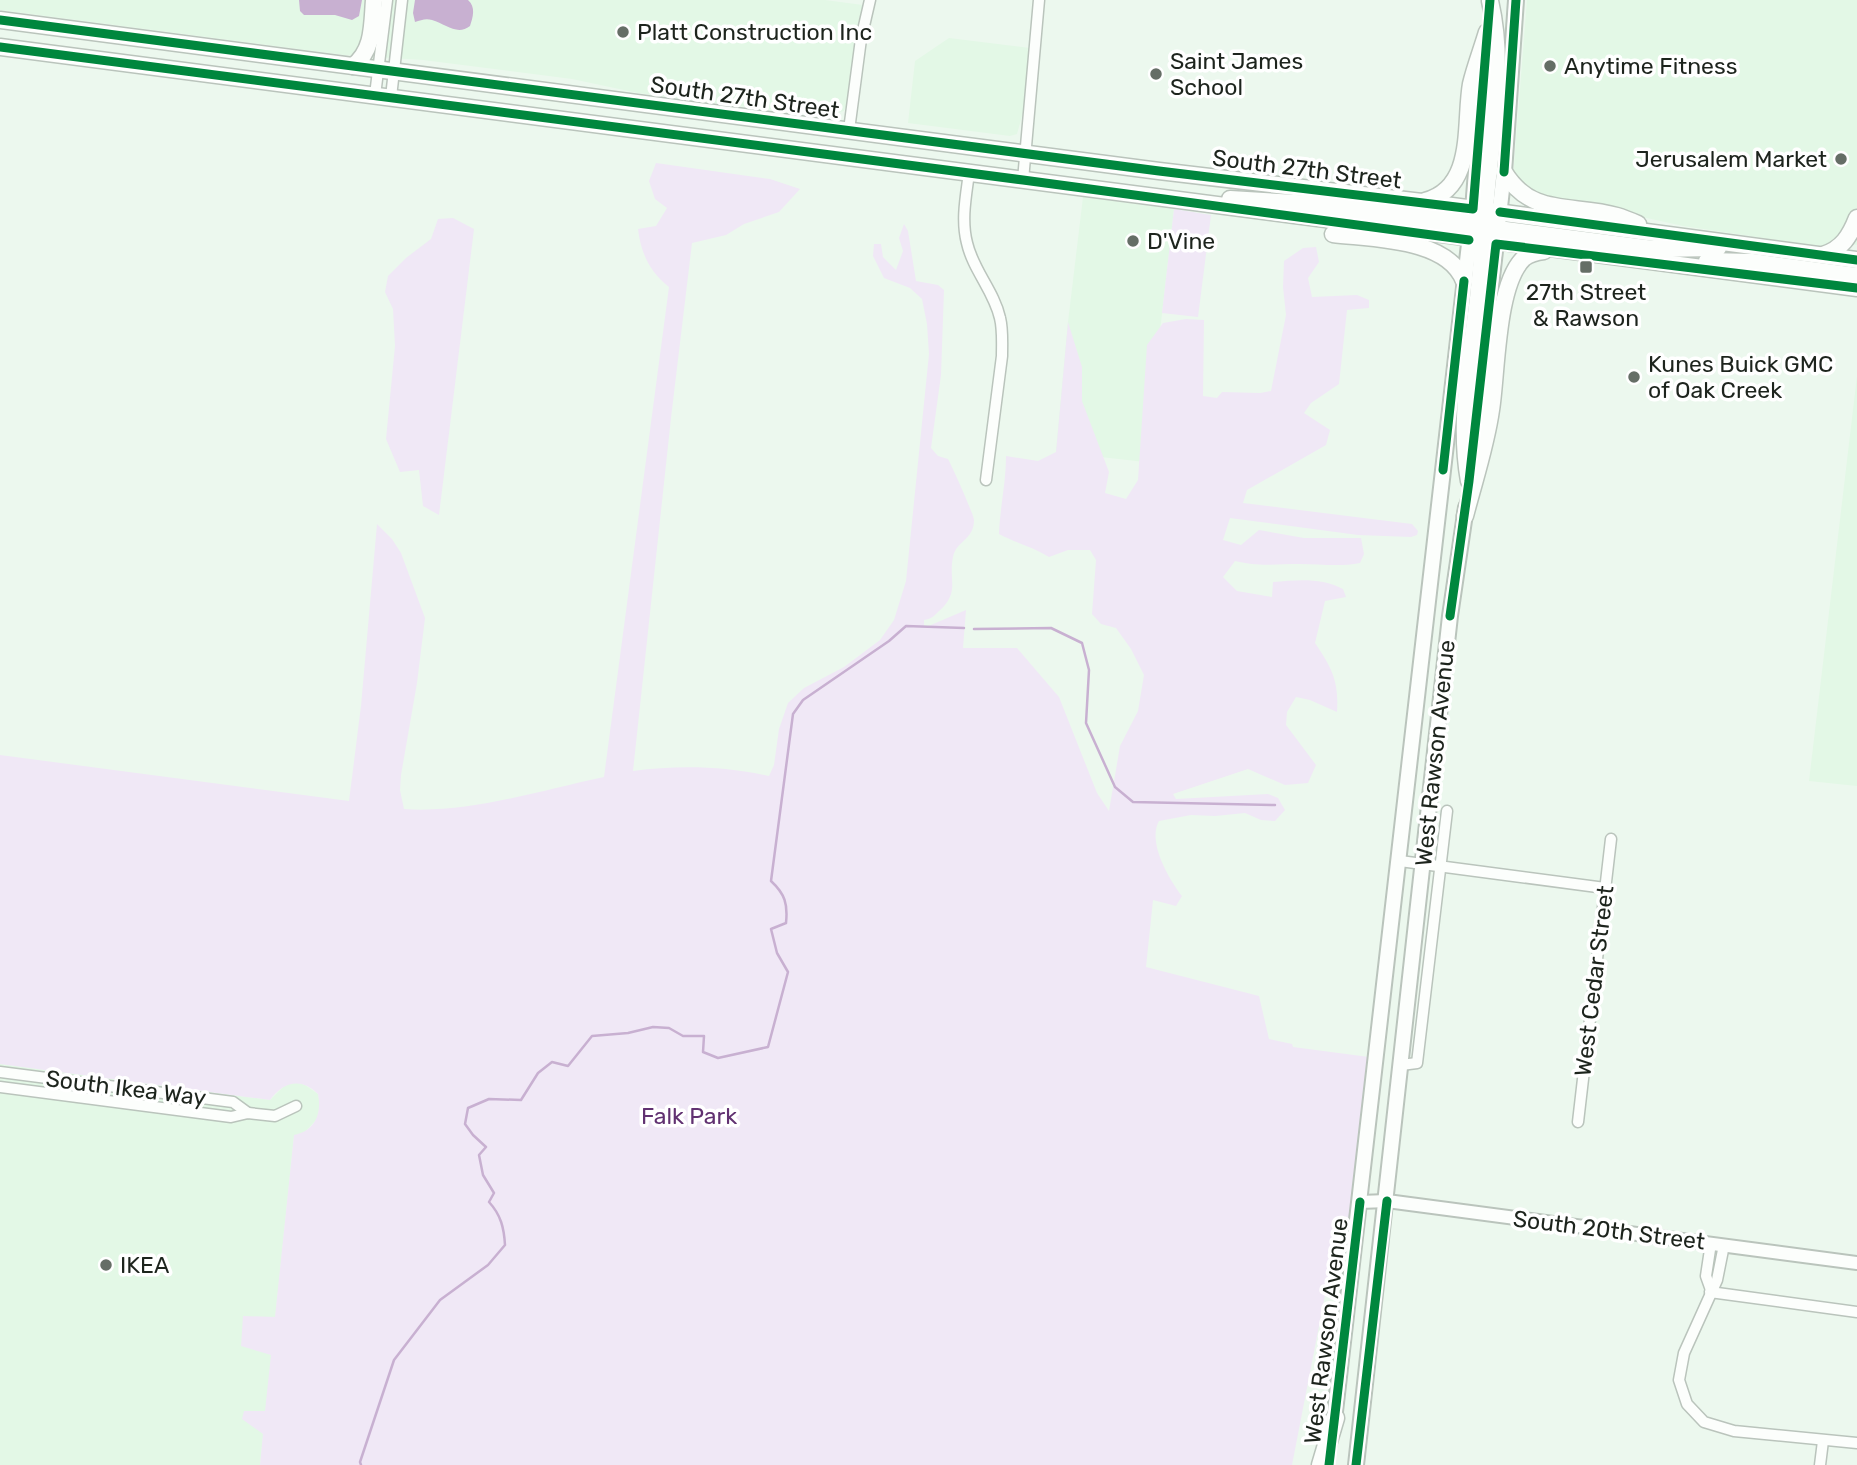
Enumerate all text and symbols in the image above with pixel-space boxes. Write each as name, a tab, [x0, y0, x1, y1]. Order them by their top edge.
place label: Platt Construction Inc	[637, 18, 872, 46]
marker: Platt Construction Inc	[615, 24, 631, 40]
place label: Saint James School	[1170, 47, 1303, 101]
place label: Anytime Fitness	[1564, 52, 1737, 80]
marker: Anytime Fitness	[1542, 58, 1558, 74]
marker: Saint James School	[1148, 66, 1164, 82]
street label: South 27th Street	[649, 70, 841, 124]
street label: South 27th Street	[1211, 144, 1403, 194]
place label: Jerusalem Market	[1635, 145, 1827, 173]
marker: Jerusalem Market	[1833, 151, 1849, 167]
place label: D'Vine	[1147, 227, 1215, 255]
marker: D'Vine	[1125, 233, 1141, 249]
marker: 27th Street & Rawson	[1578, 259, 1594, 275]
place label: 27th Street & Rawson	[1526, 278, 1646, 332]
place label: Kunes Buick GMC of Oak Creek	[1648, 350, 1833, 404]
marker: Kunes Buick GMC of Oak Creek	[1626, 369, 1642, 385]
street label: West Rawson Avenue	[1409, 638, 1461, 868]
street label: West Cedar Street	[1568, 884, 1620, 1078]
street label: South Ikea Way	[44, 1064, 208, 1112]
park label: Falk Park	[641, 1102, 737, 1130]
street label: South 20th Street	[1511, 1204, 1707, 1256]
street label: West Rawson Avenue	[1298, 1216, 1354, 1446]
place label: IKEA	[120, 1251, 169, 1279]
marker: IKEA	[98, 1257, 114, 1273]

